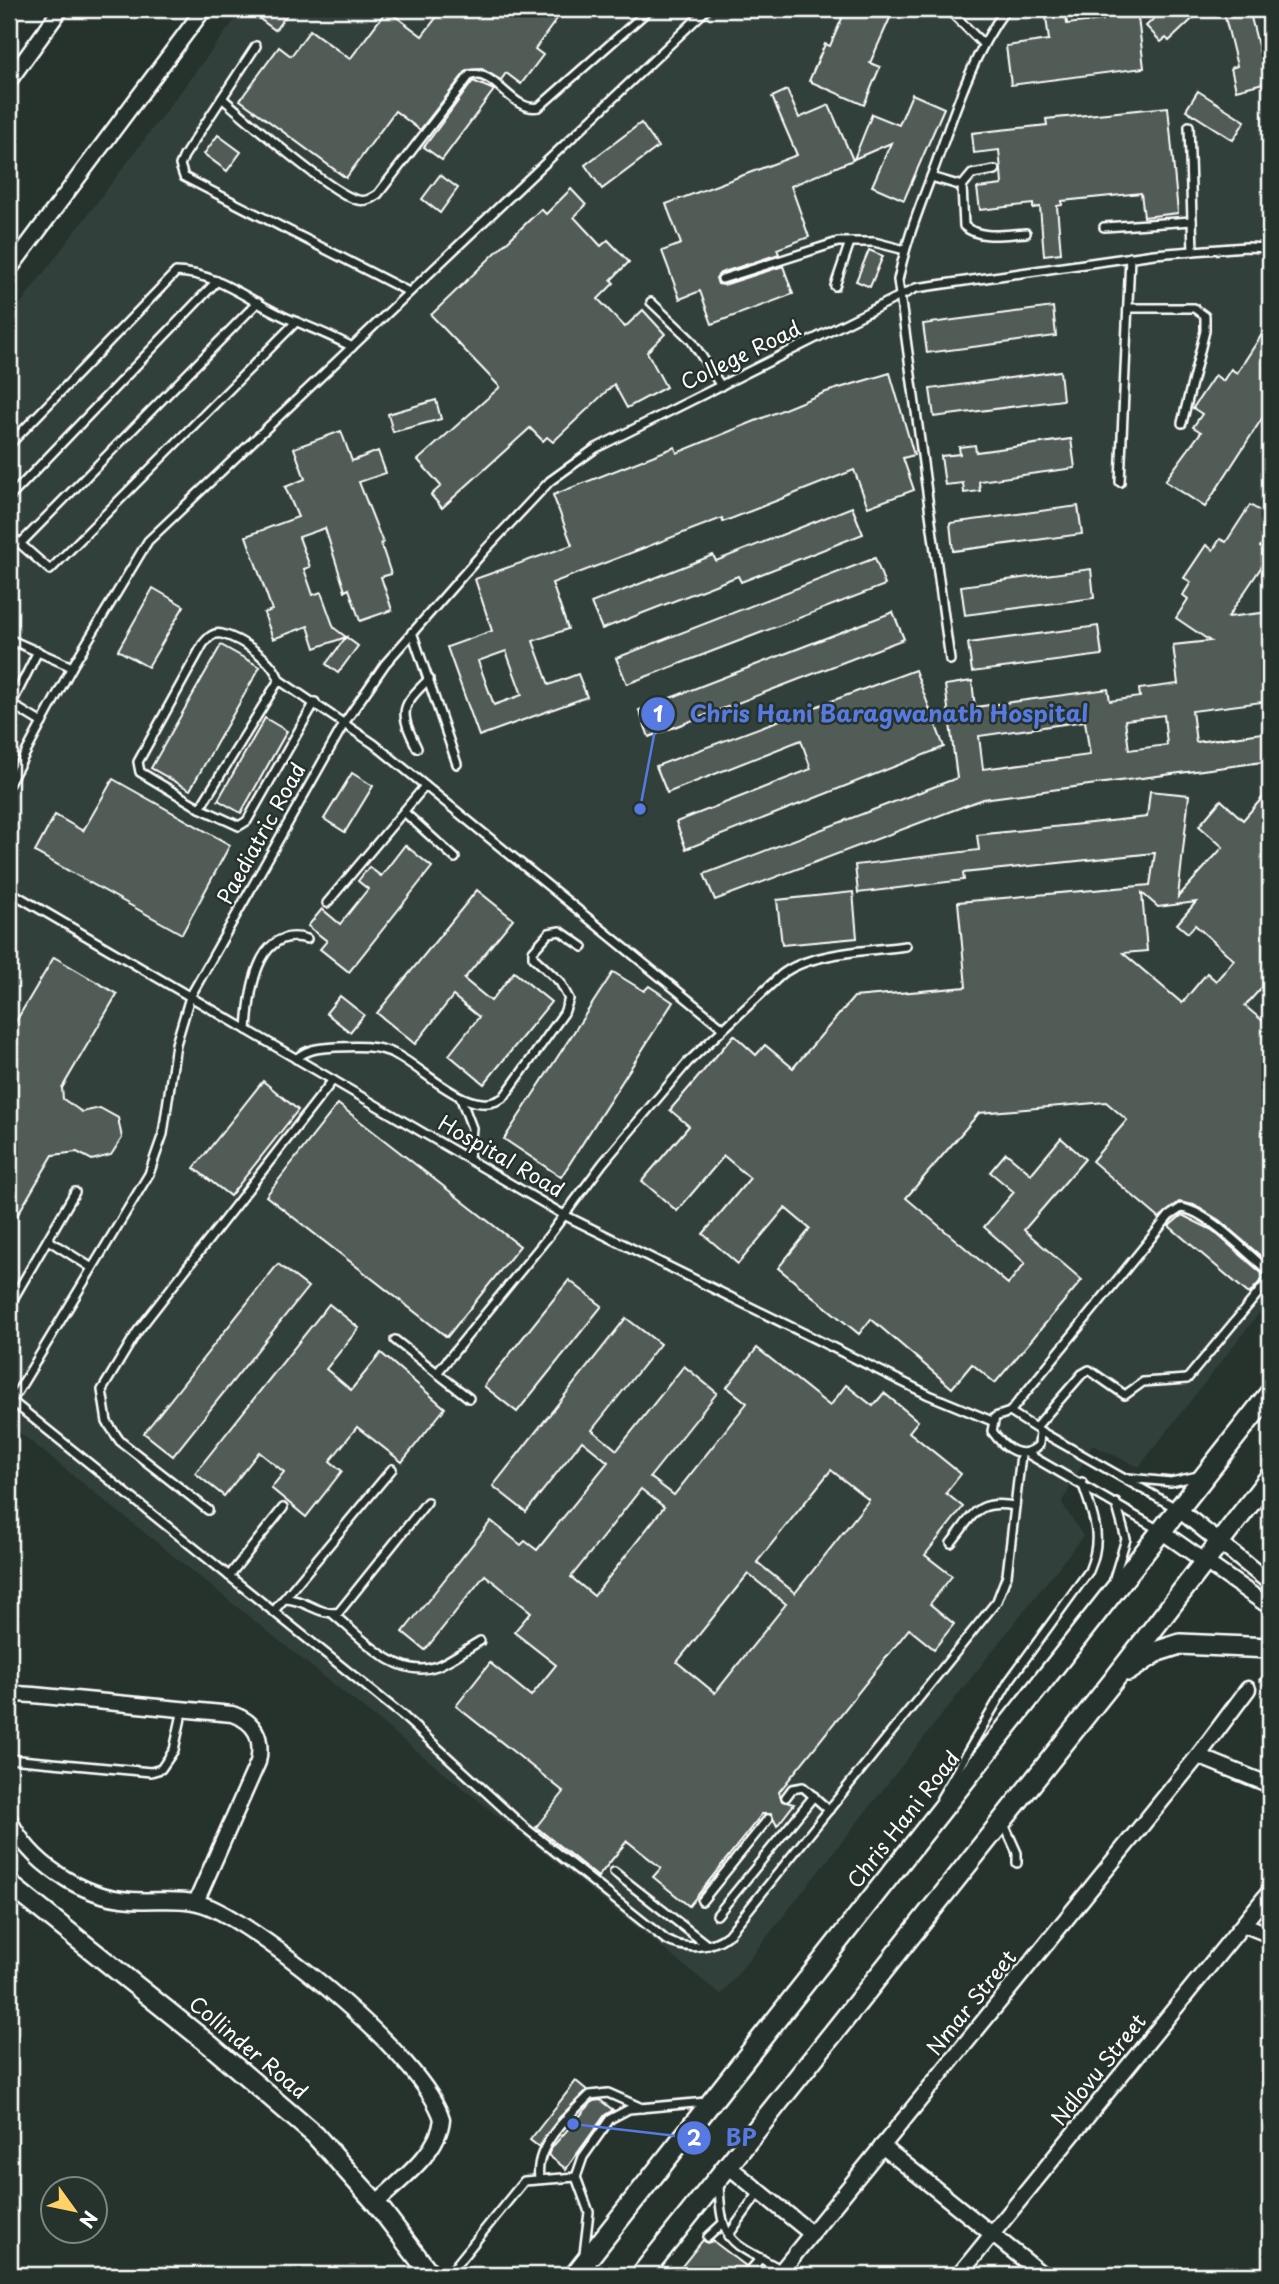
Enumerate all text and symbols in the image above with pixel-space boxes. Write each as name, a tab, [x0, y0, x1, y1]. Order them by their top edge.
street label: College Road	[675, 311, 806, 397]
callout: Chris Hani Baragwanath Hospital	[640, 692, 1102, 736]
text: Chris Hani Baragwanath Hospital	[690, 695, 1088, 730]
text: 1	[653, 697, 663, 729]
street label: Paediatric Road	[208, 756, 313, 910]
street label: Hospital Road	[433, 1106, 571, 1204]
street label: Chris Hani Road	[838, 1743, 966, 1894]
street label: Nmar Street	[918, 1942, 1023, 2061]
street label: Collinder Road	[183, 1987, 316, 2106]
street label: Ndlovu Street	[1042, 2006, 1153, 2132]
callout: BP	[676, 2116, 770, 2160]
text: BP	[726, 2119, 756, 2154]
text: 2	[687, 2121, 702, 2153]
north arrow	[38, 2176, 108, 2246]
text: N	[73, 2206, 105, 2234]

